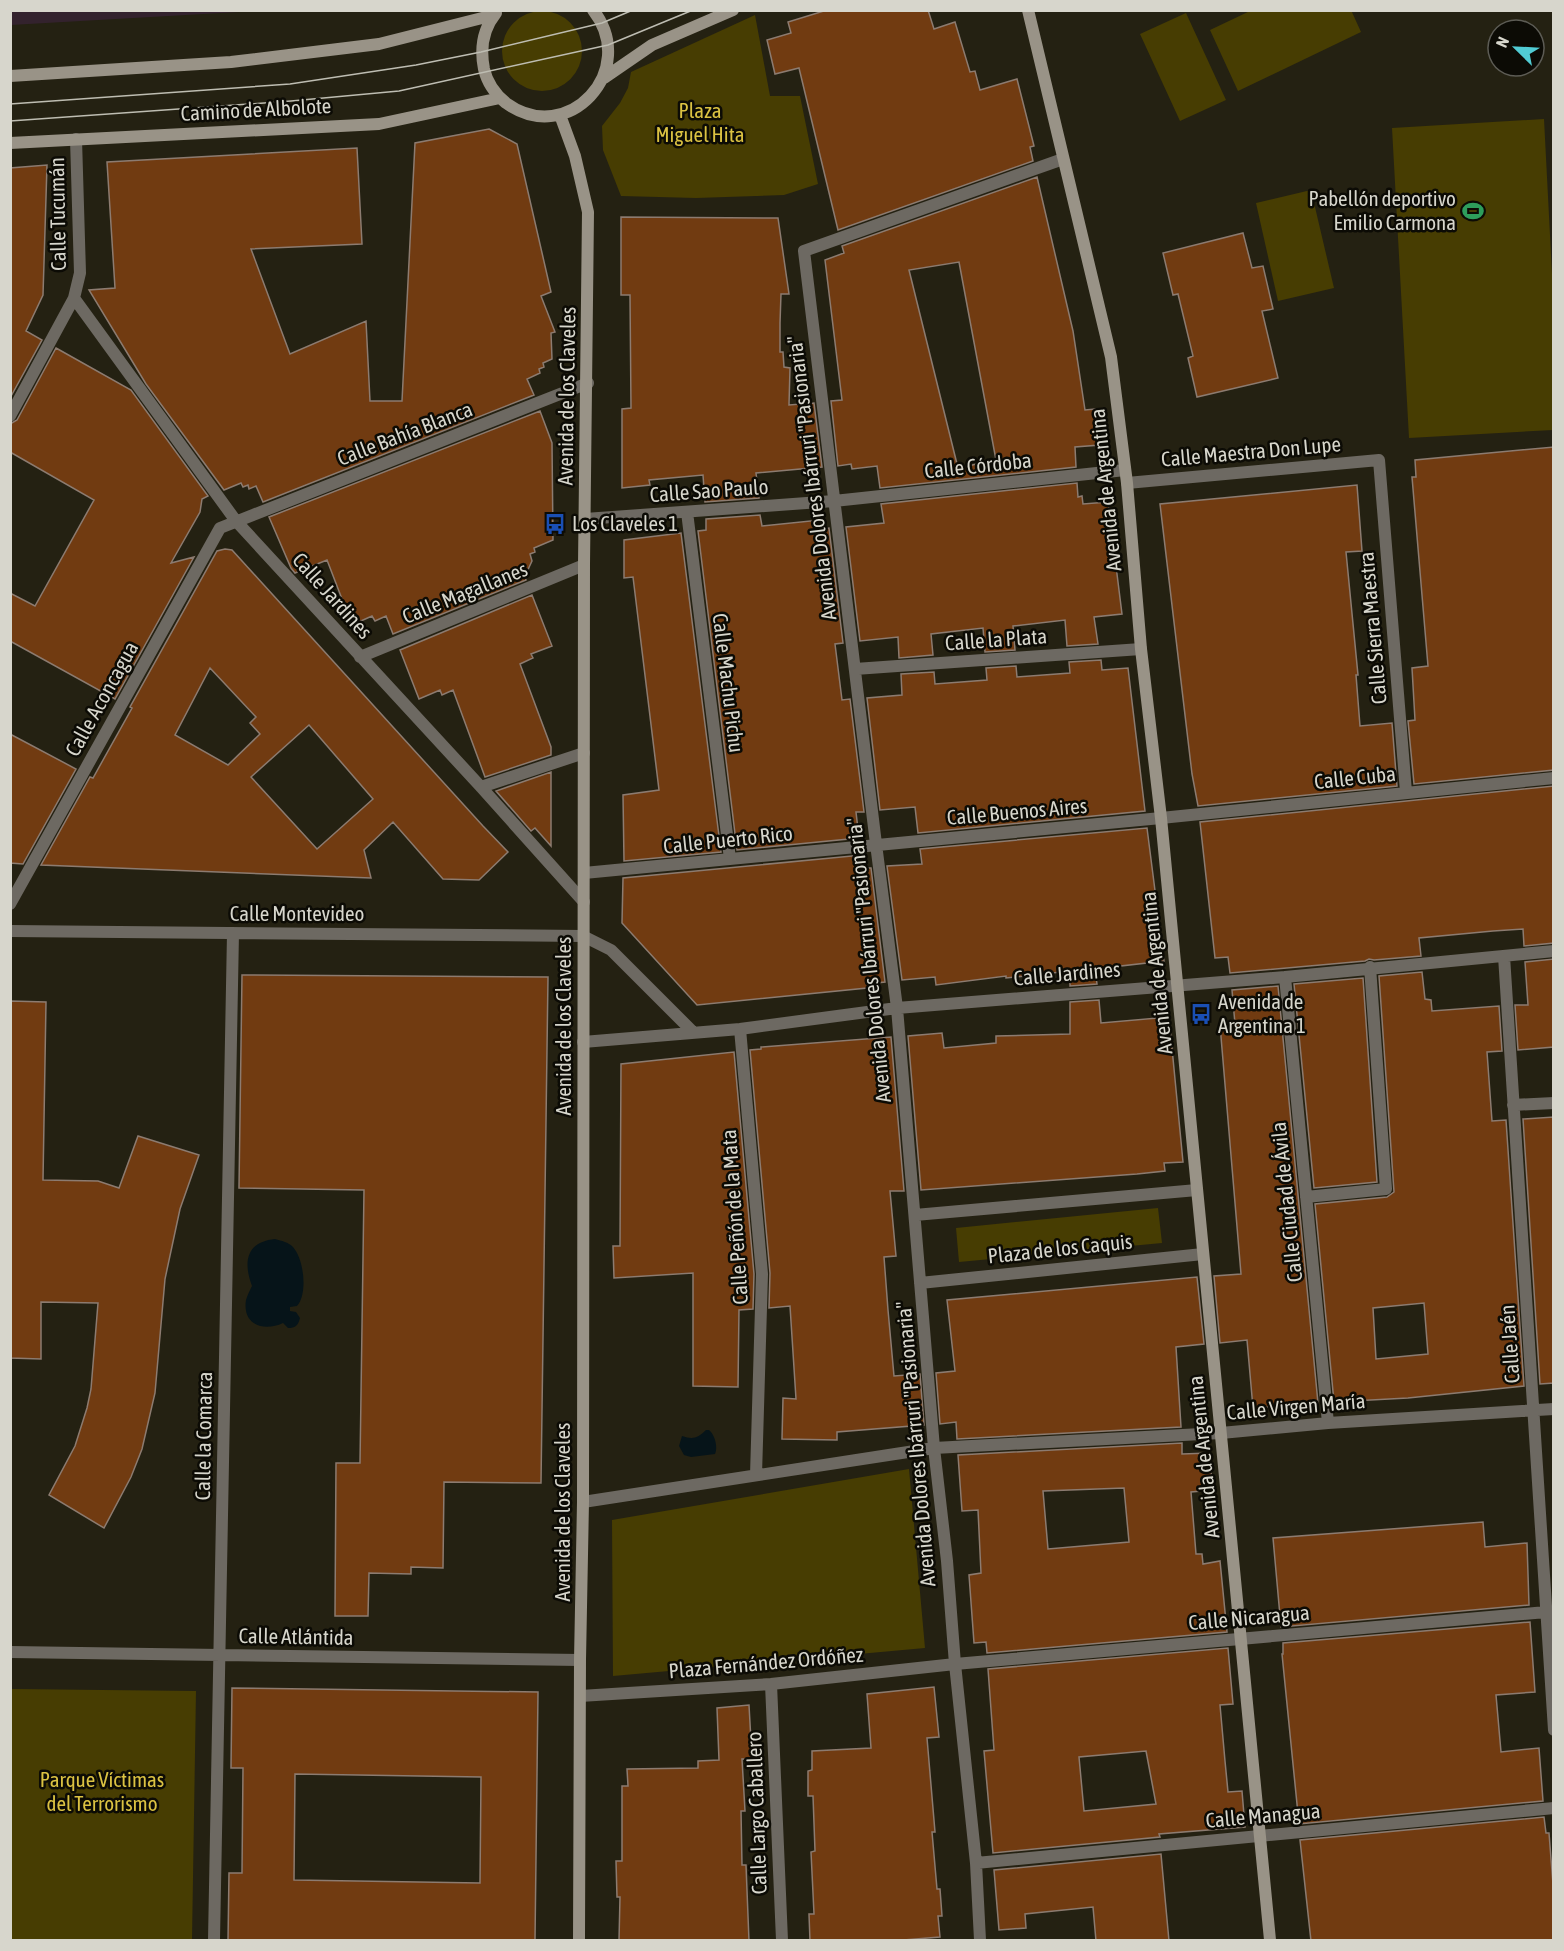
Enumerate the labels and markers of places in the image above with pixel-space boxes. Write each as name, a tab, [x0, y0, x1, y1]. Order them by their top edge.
place label: Pabellón deportivo Emilio Carmona	[1309, 186, 1456, 234]
sports icon: Pabellón deportivo Emilio Carmona	[1461, 199, 1485, 223]
place label: Los Claveles 1	[572, 511, 678, 535]
bus stop icon: Los Claveles 1	[543, 512, 567, 536]
place label: Avenida de Argentina 1	[1218, 989, 1306, 1037]
bus stop icon: Avenida de Argentina 1	[1189, 1002, 1213, 1026]

